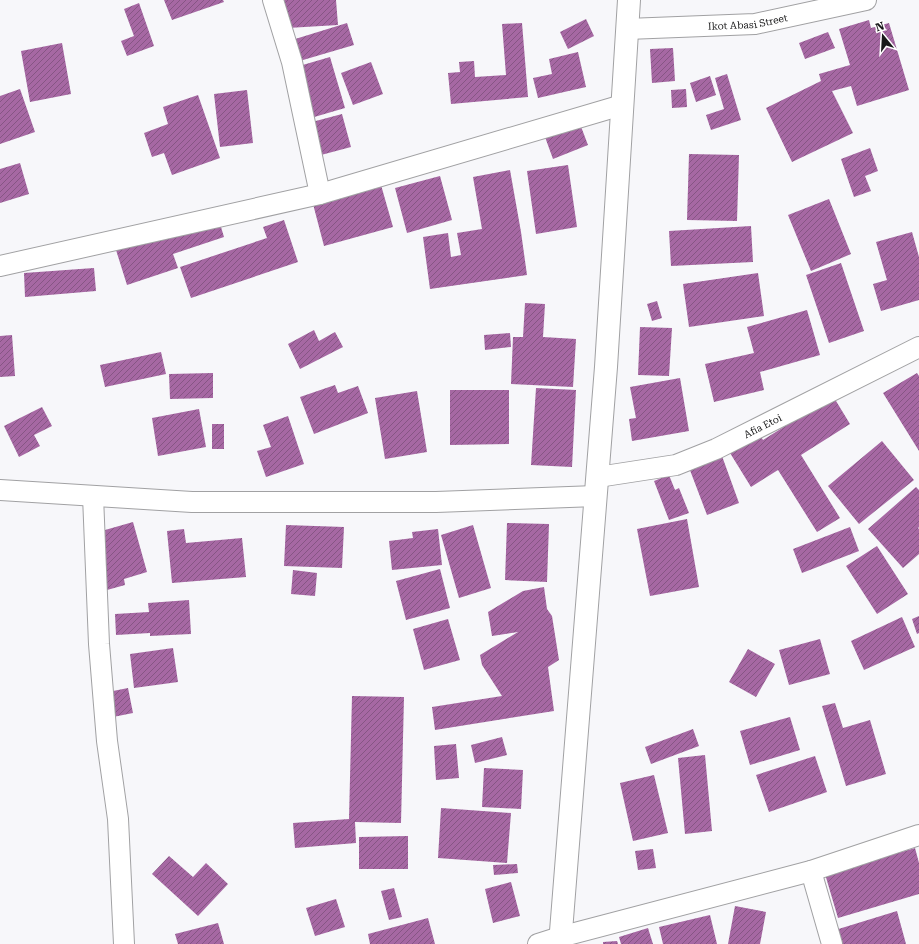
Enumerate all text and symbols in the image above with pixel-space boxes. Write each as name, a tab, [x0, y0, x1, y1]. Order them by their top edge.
street label: Ikot Abasi Street	[708, 12, 789, 32]
north arrow	[863, 16, 903, 56]
text: N	[874, 19, 887, 34]
street label: Afia Etoi	[742, 412, 784, 440]

